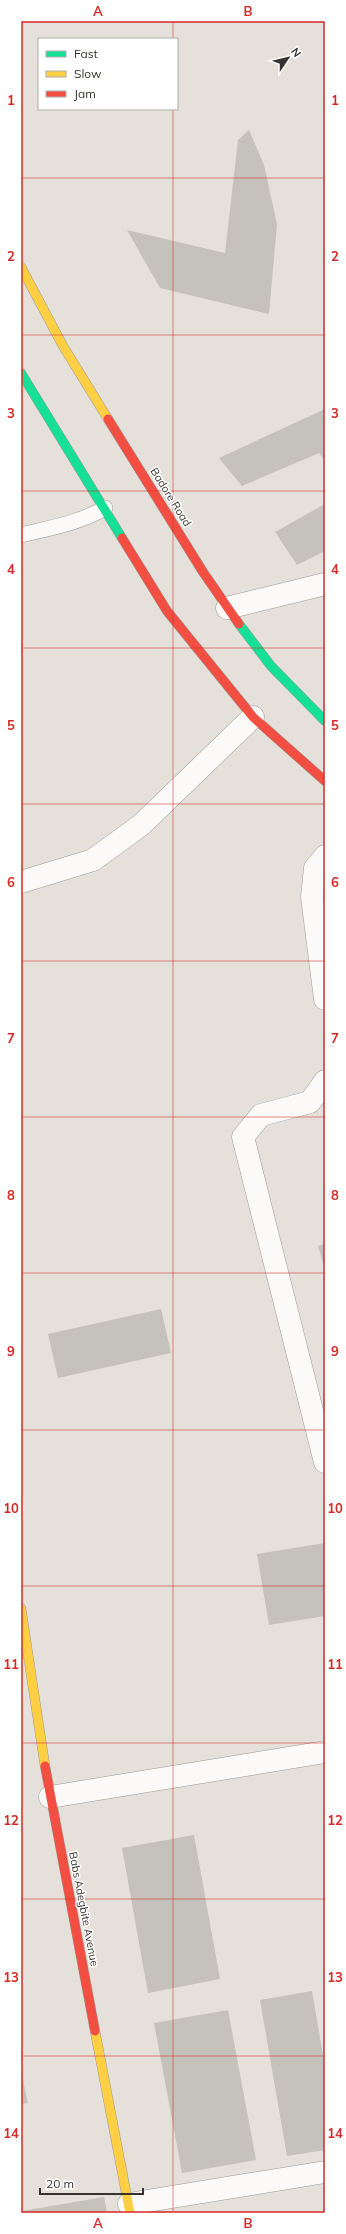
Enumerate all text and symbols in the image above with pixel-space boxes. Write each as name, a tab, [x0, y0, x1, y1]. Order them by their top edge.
text: A	[93, 3, 103, 19]
text: B	[244, 3, 253, 19]
legend	[38, 38, 178, 110]
north arrow	[268, 38, 308, 78]
text: N	[288, 45, 304, 60]
text: Fast	[74, 46, 98, 61]
text: Slow	[74, 66, 102, 81]
text: Jam	[74, 86, 96, 101]
text: 1	[7, 92, 15, 108]
text: 1	[331, 92, 339, 108]
text: 2	[7, 248, 15, 264]
text: 2	[331, 248, 339, 264]
text: 3	[7, 405, 15, 421]
text: 3	[331, 405, 339, 421]
street label: Badore Road	[147, 465, 195, 529]
text: 4	[7, 561, 15, 577]
text: 4	[331, 561, 339, 577]
text: 5	[7, 717, 15, 733]
text: 5	[331, 717, 339, 733]
text: 6	[7, 874, 15, 890]
text: 6	[331, 874, 339, 890]
text: 7	[7, 1030, 15, 1046]
text: 7	[331, 1030, 339, 1046]
text: 8	[7, 1187, 15, 1203]
text: 8	[331, 1187, 339, 1203]
text: 9	[7, 1343, 15, 1359]
text: 9	[331, 1343, 339, 1359]
text: 10	[3, 1500, 19, 1516]
text: 10	[327, 1500, 343, 1516]
text: 11	[3, 1656, 19, 1672]
text: 11	[327, 1656, 343, 1672]
text: 12	[3, 1812, 19, 1828]
text: 12	[327, 1812, 343, 1828]
street label: Babs Adegbite Avenue	[66, 1851, 102, 1967]
text: 13	[3, 1969, 19, 1985]
text: 13	[327, 1969, 343, 1985]
text: 14	[3, 2125, 19, 2141]
text: 14	[327, 2125, 343, 2141]
scale bar	[40, 2170, 143, 2196]
text: 20 m	[46, 2176, 74, 2191]
text: A	[93, 2215, 103, 2231]
text: B	[244, 2215, 253, 2231]

